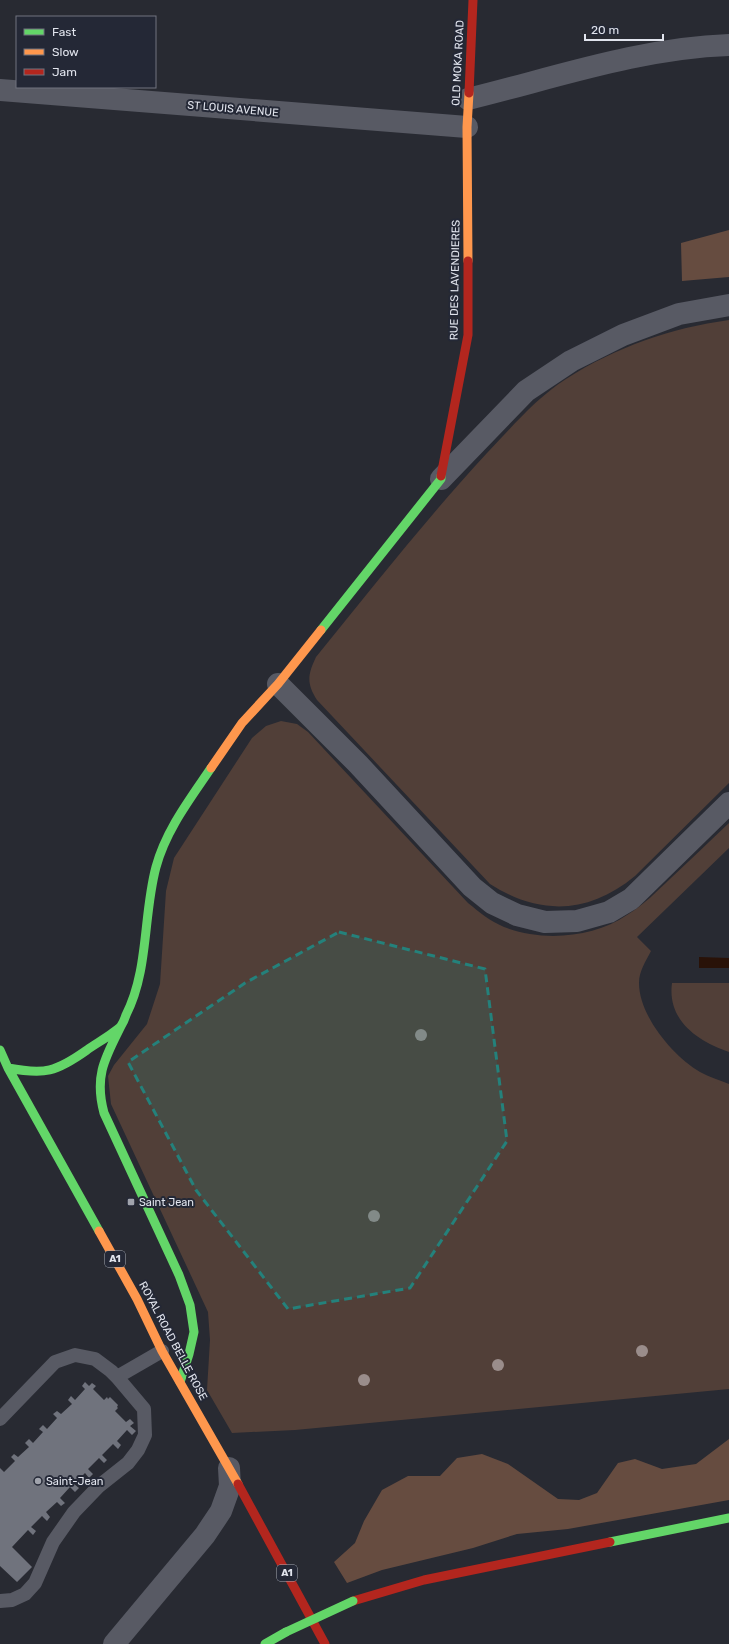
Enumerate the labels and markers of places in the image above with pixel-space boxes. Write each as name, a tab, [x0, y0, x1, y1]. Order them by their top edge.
place label: Saint Jean	[139, 1196, 194, 1209]
marker: Saint Jean	[126, 1197, 136, 1207]
place label: Saint-Jean	[46, 1475, 103, 1488]
marker: Saint-Jean	[33, 1476, 43, 1486]

